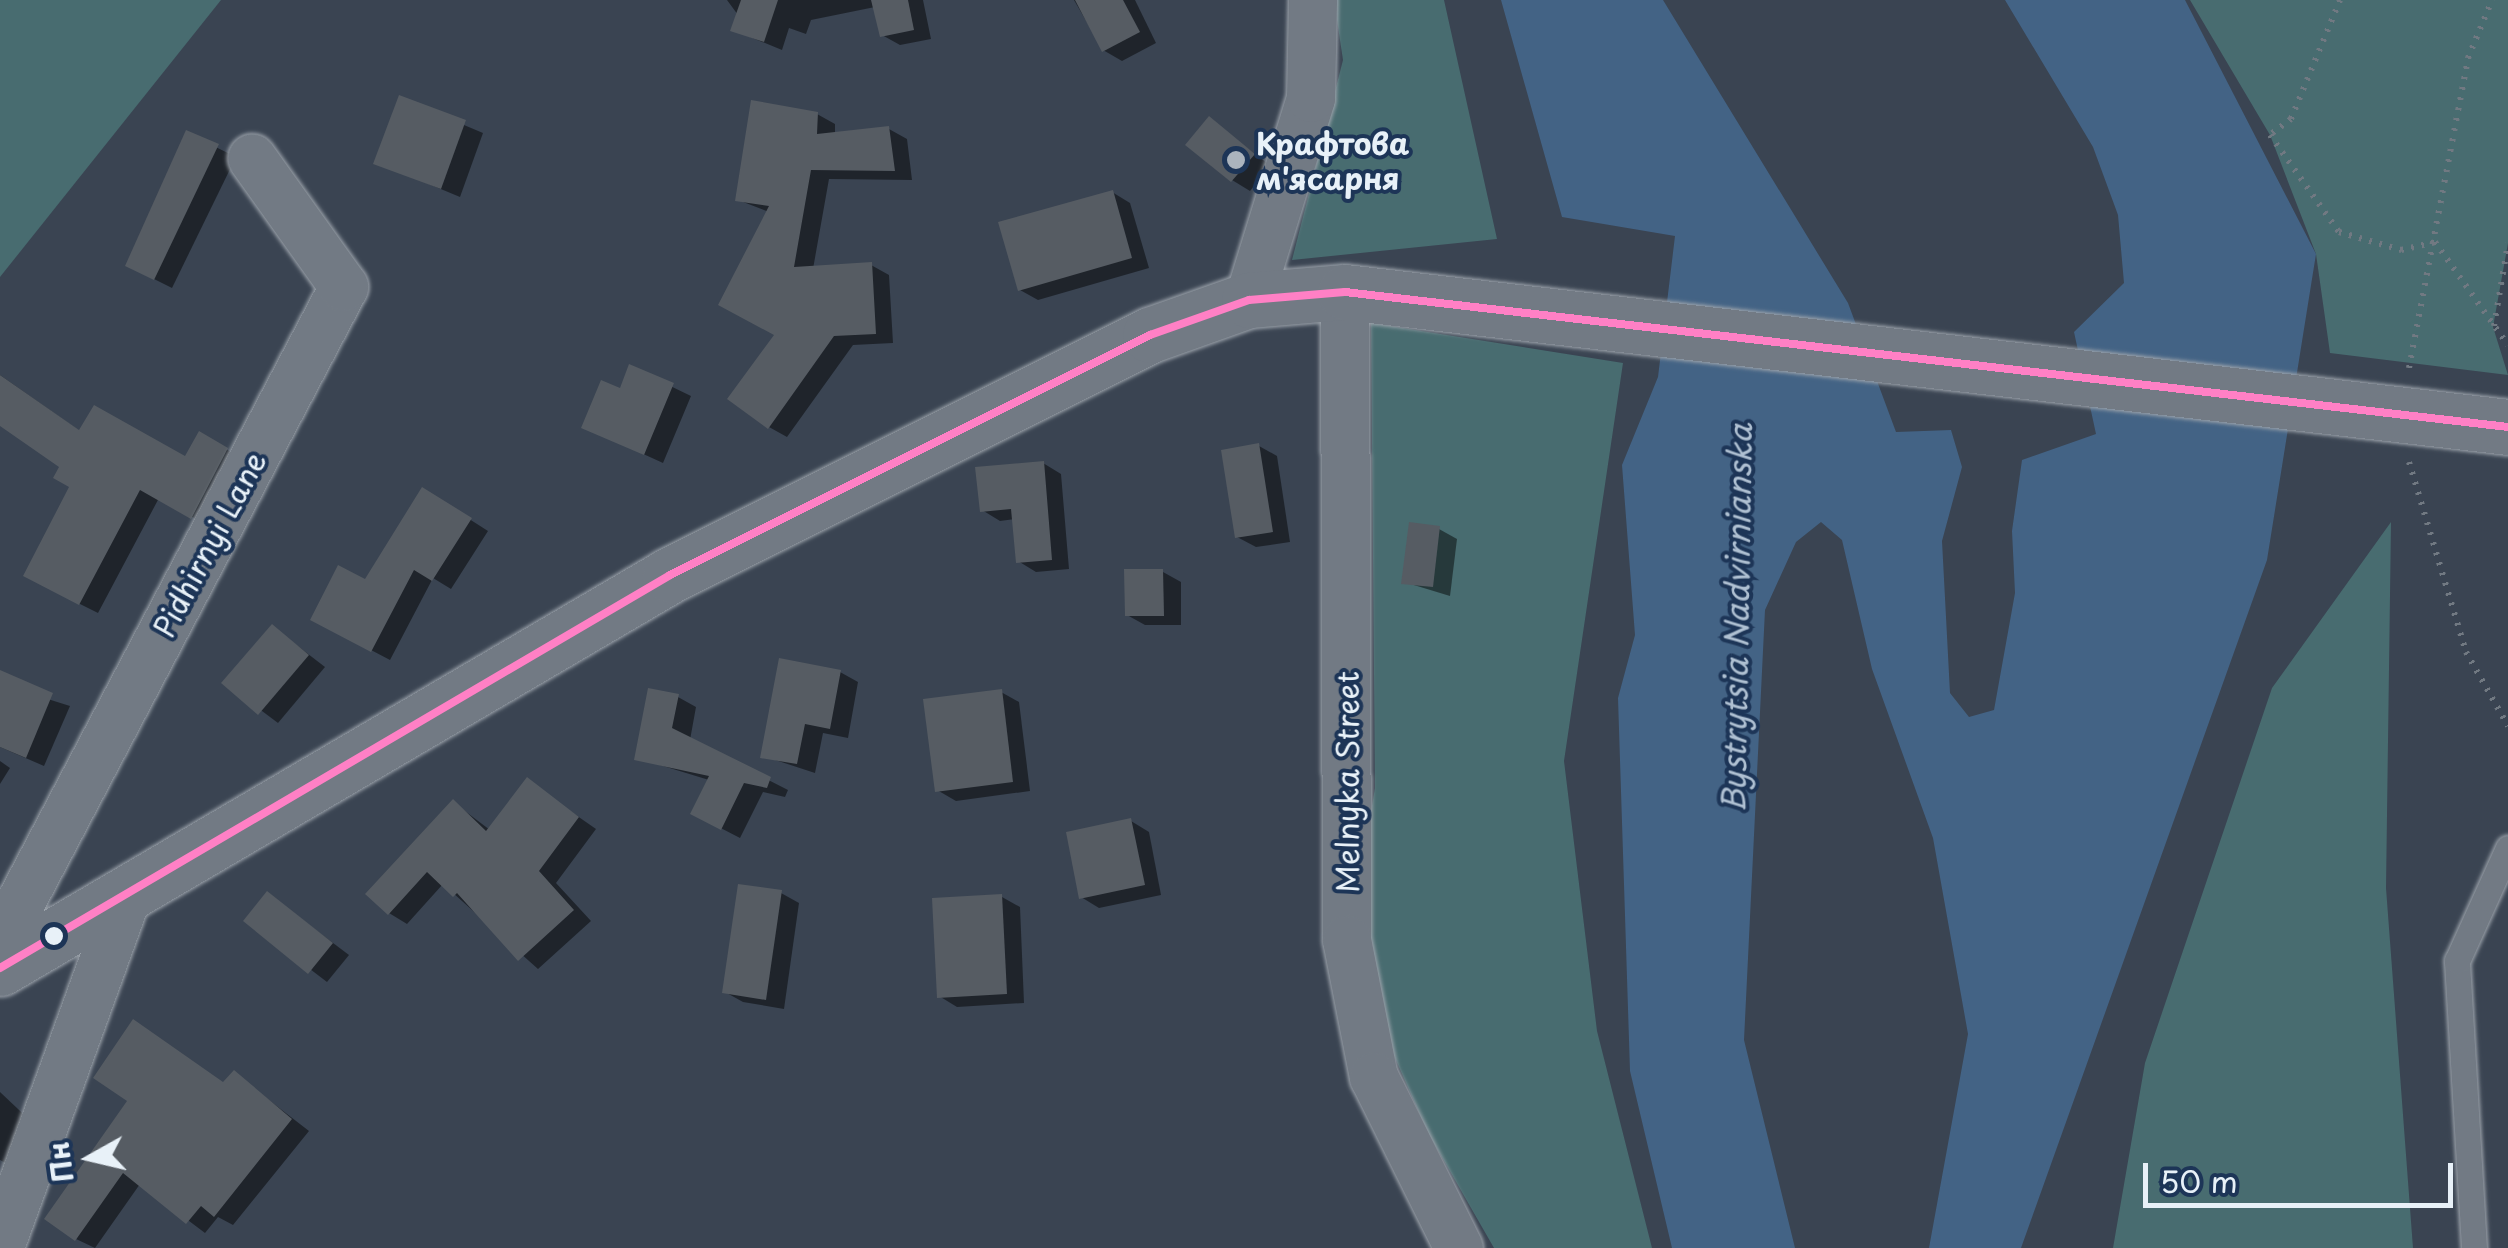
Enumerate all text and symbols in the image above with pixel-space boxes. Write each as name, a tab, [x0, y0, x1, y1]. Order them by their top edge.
place label: Крафтова м'ясарня	[1256, 125, 1409, 196]
marker: Крафтова м'ясарня	[1225, 149, 1247, 171]
water label: Bystrytsia Nadvirnianska	[1713, 424, 1759, 812]
street label: Pidhirnyi Lane	[145, 445, 273, 643]
street label: Melnyka Street	[1329, 670, 1365, 894]
unlabelled marker	[44, 926, 64, 946]
north arrow	[40, 1108, 140, 1208]
text: Пн	[36, 1139, 84, 1185]
scale bar	[2148, 1143, 2458, 1205]
text: 50 m	[2160, 1158, 2238, 1203]

